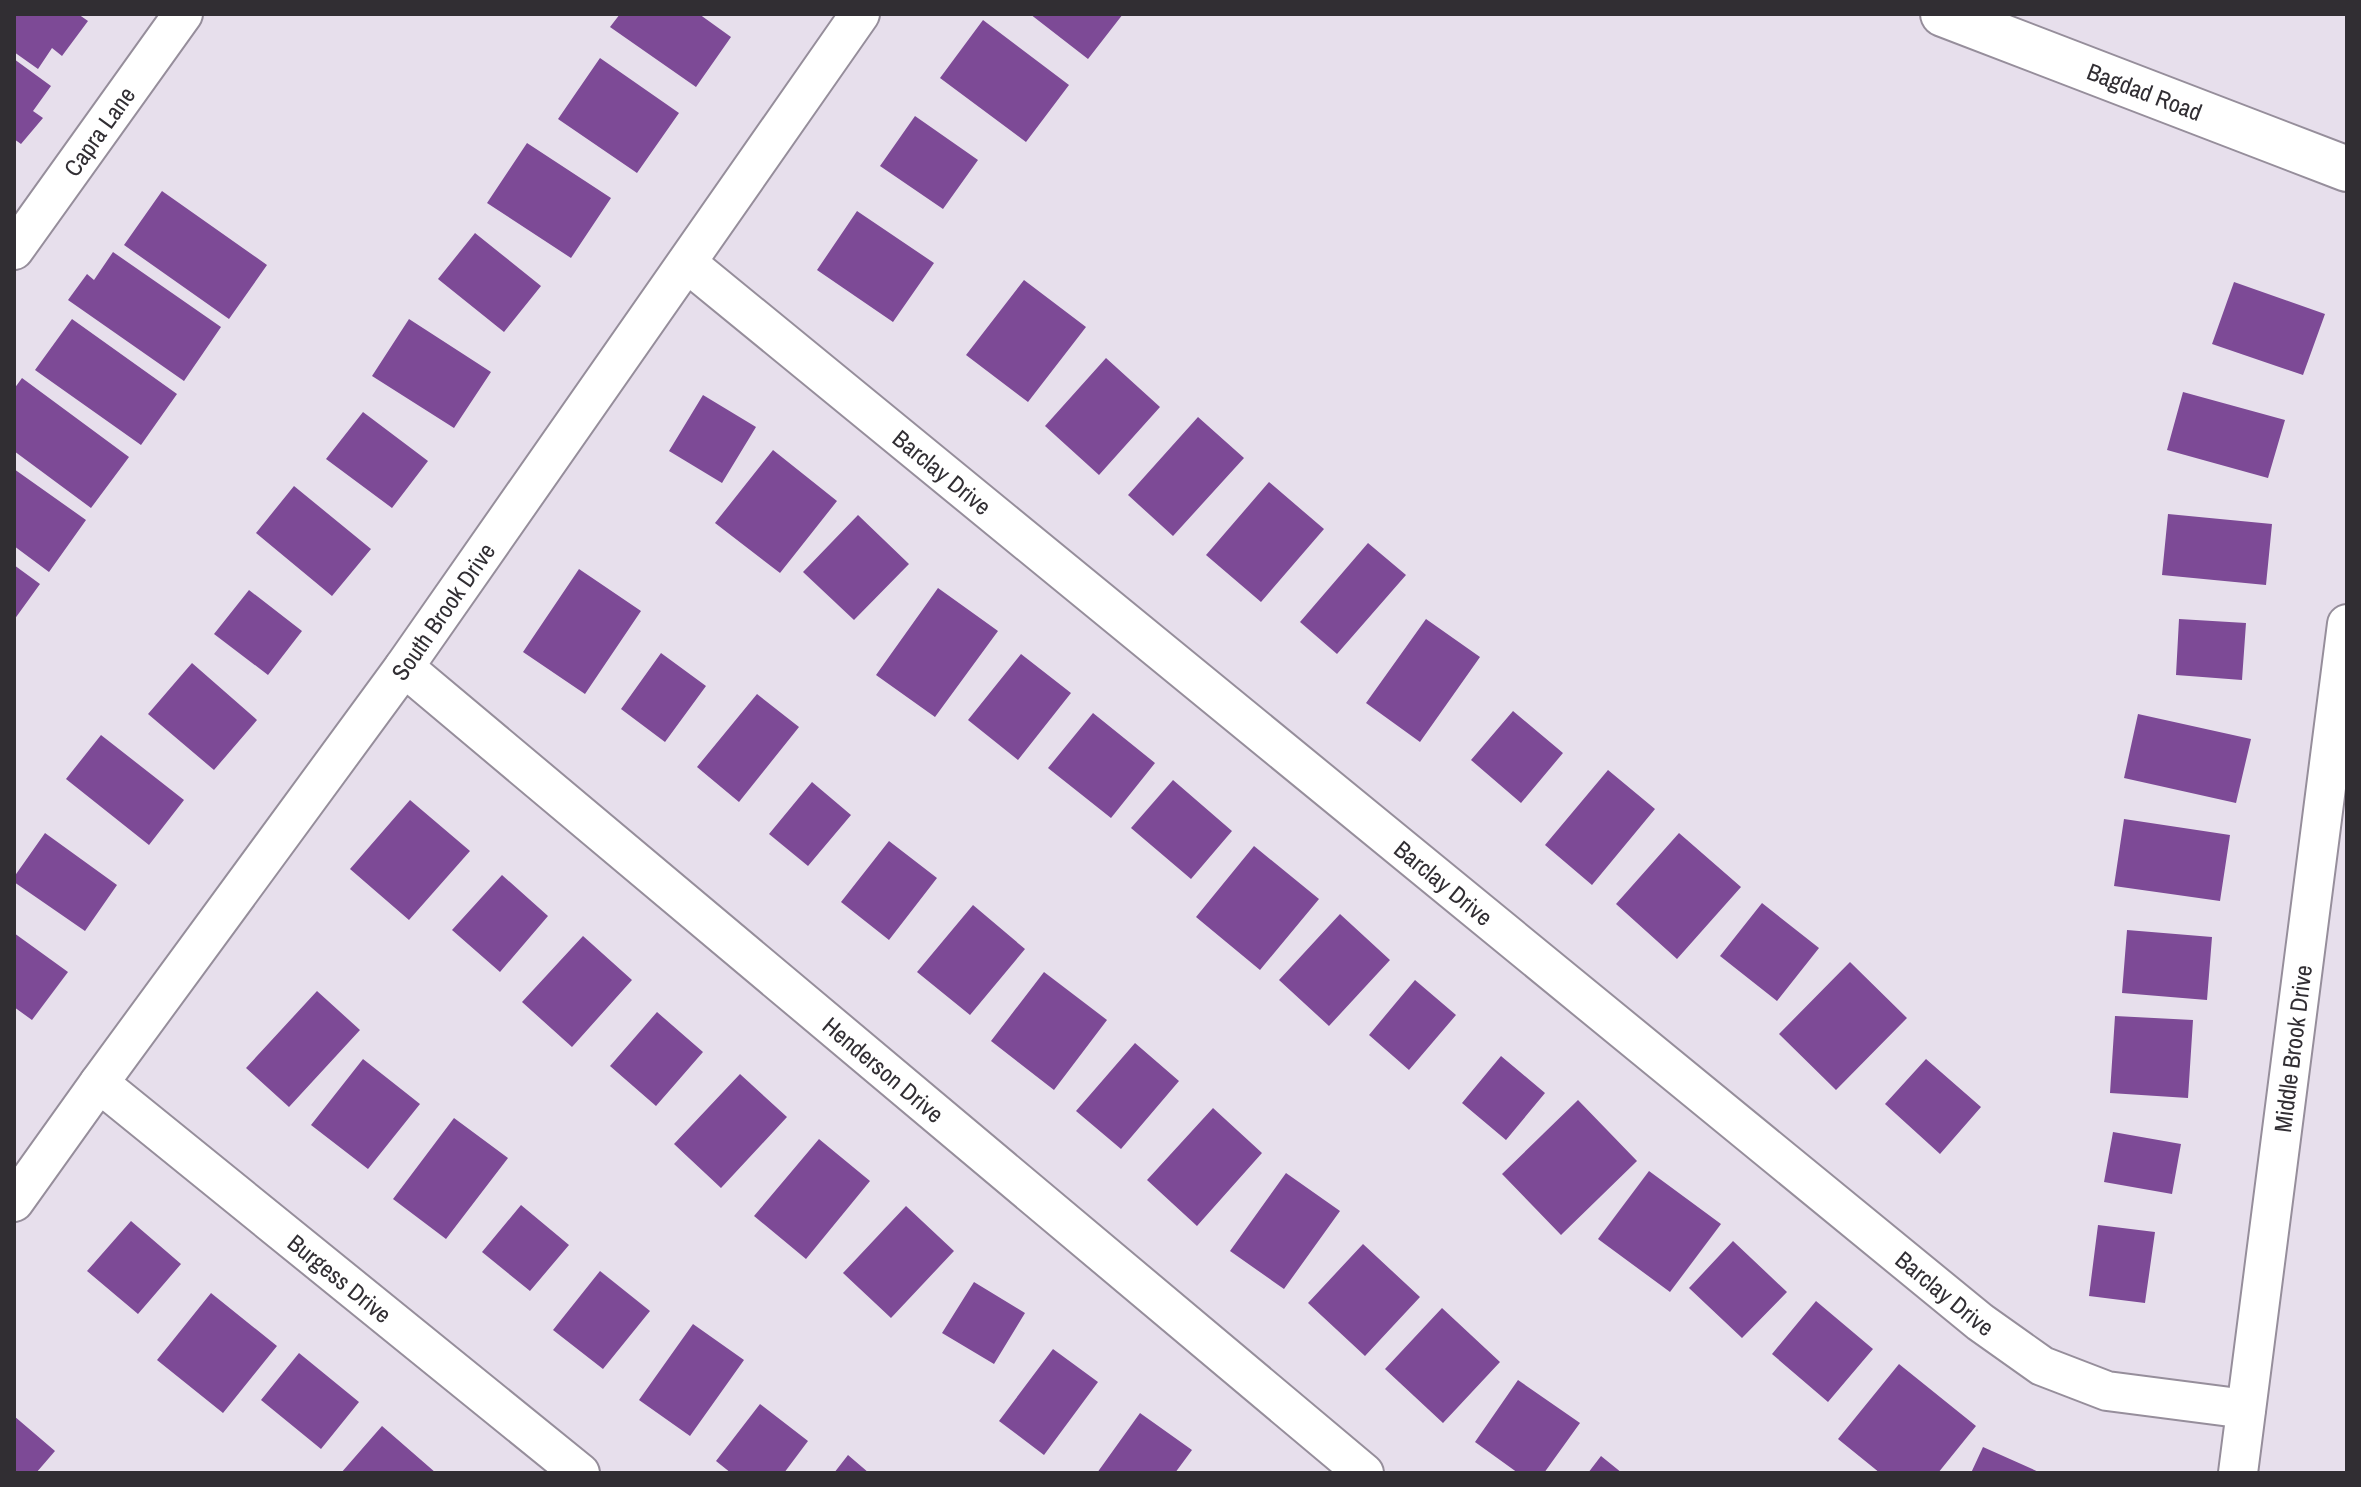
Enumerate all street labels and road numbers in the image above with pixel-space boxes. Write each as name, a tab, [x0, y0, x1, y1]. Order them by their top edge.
street label: Bagdad Road	[2083, 55, 2207, 128]
street label: Capra Lane	[56, 80, 142, 182]
street label: Barclay Drive	[886, 422, 998, 522]
street label: South Brook Drive	[384, 536, 502, 687]
street label: Barclay Drive	[1388, 833, 1499, 933]
street label: Middle Brook Drive	[2266, 963, 2319, 1134]
street label: Henderson Drive	[816, 1009, 951, 1130]
street label: Burgess Drive	[281, 1227, 398, 1330]
street label: Barclay Drive	[1889, 1243, 2001, 1343]

